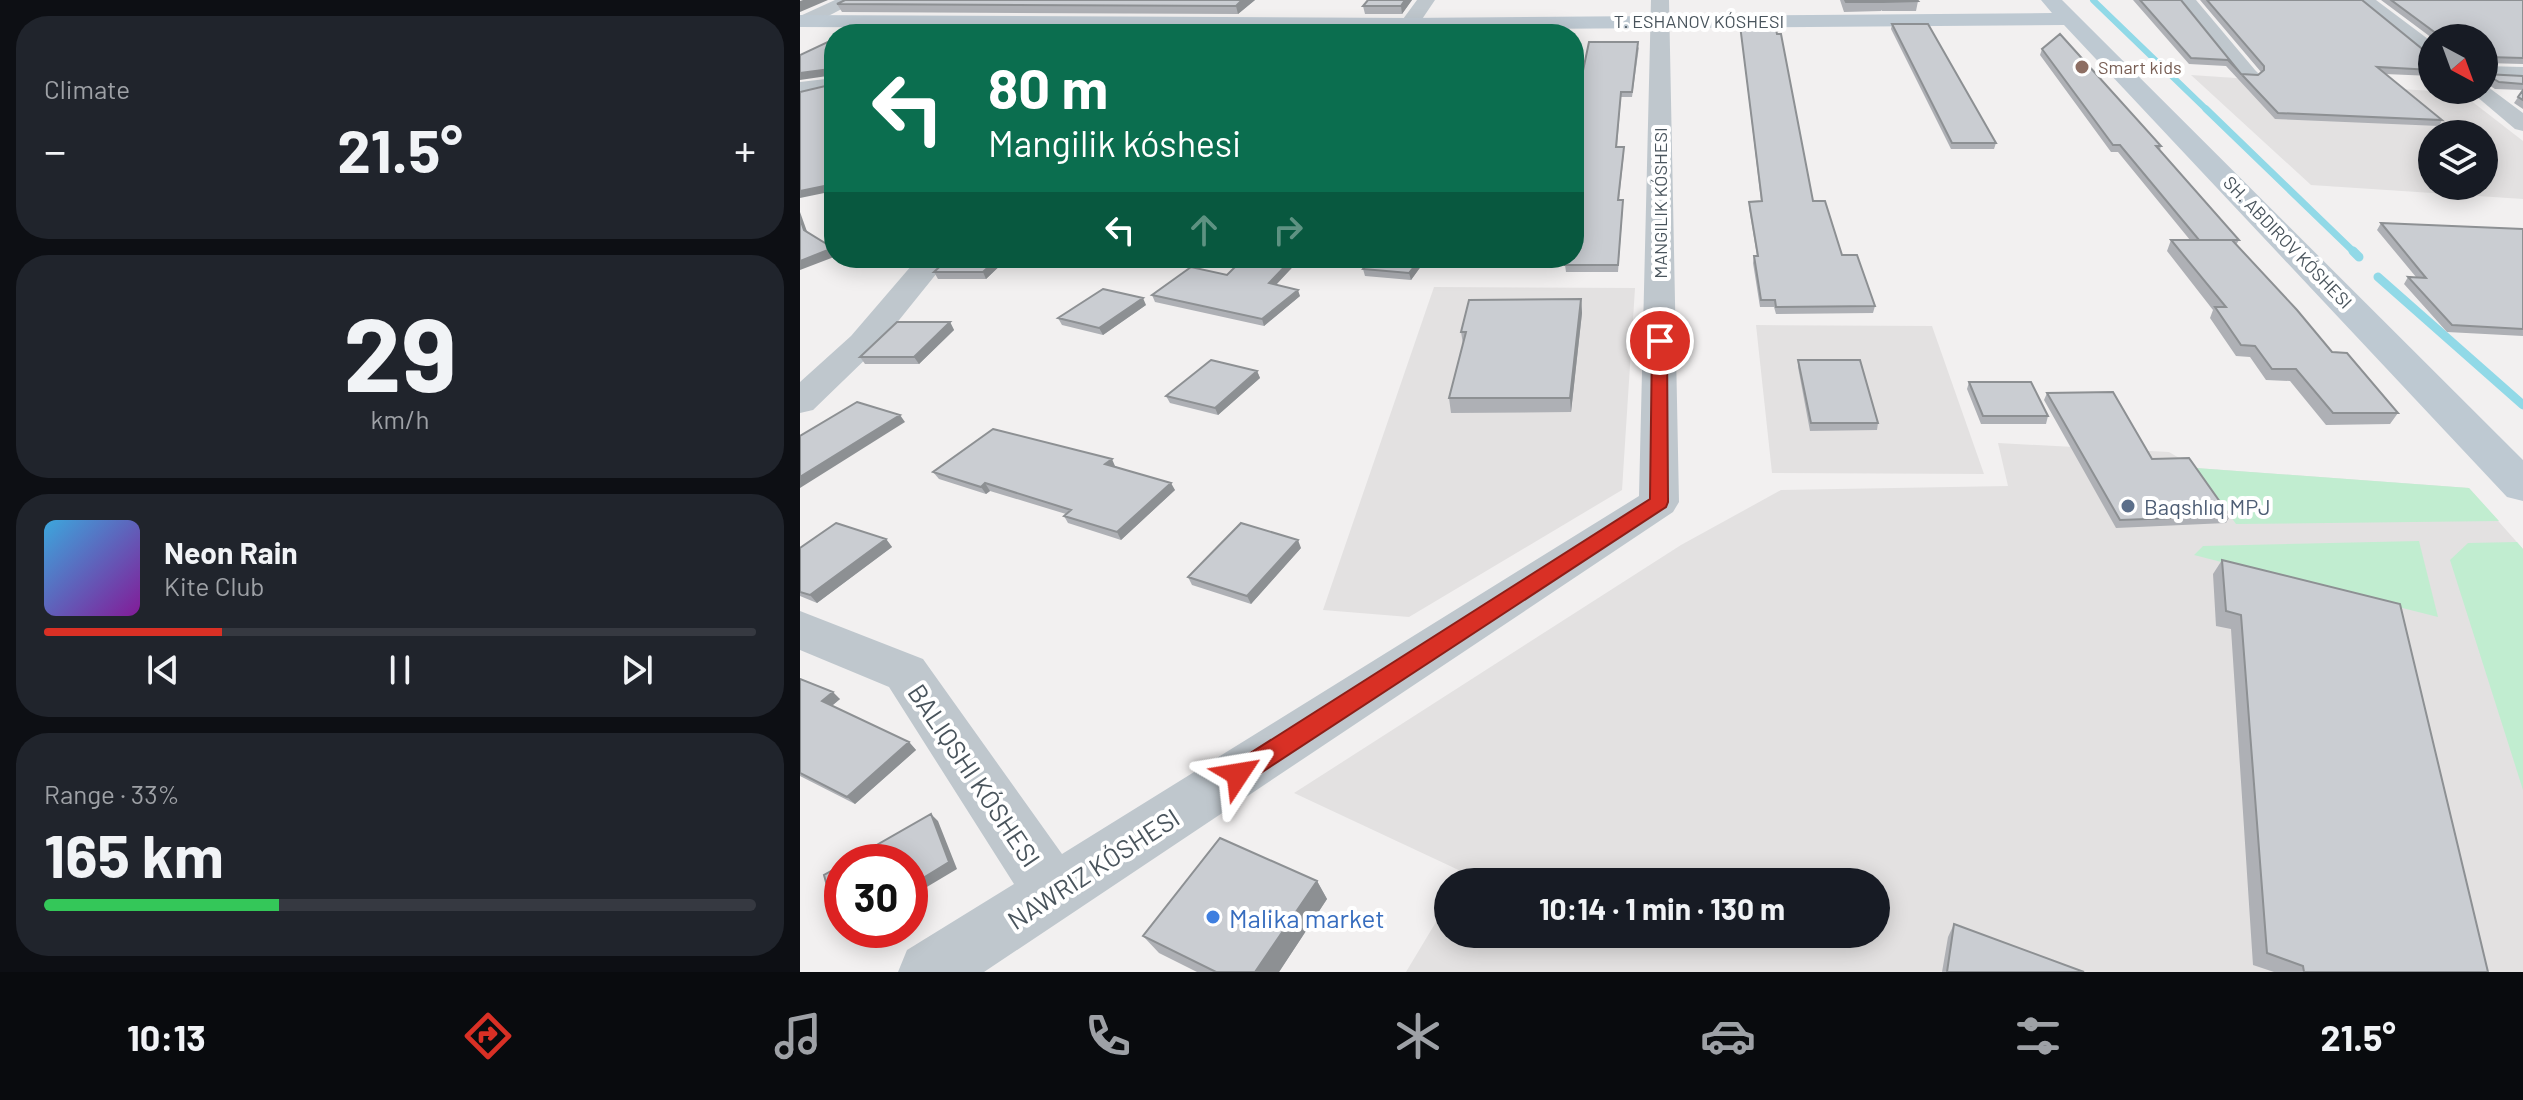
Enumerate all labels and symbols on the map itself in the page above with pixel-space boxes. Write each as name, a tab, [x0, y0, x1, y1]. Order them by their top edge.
street label: T. ESHANOV KÓSHESI	[1614, 10, 1784, 32]
north arrow	[2418, 24, 2498, 104]
place label: Smart kids	[2098, 56, 2182, 78]
marker: Smart kids	[2073, 58, 2091, 76]
street label: MANGILIK KÓSHESI	[1649, 127, 1671, 279]
street label: SH. ABDIROV KÓSHESI	[2219, 171, 2357, 313]
pin	[1626, 307, 1694, 375]
place label: Baqshlıq MPJ	[2144, 493, 2271, 519]
marker: Baqshlıq MPJ	[2119, 497, 2137, 515]
street label: BALIQSHI KÓSHESI	[902, 678, 1048, 872]
position arrow	[1196, 732, 1280, 816]
street label: NAWRIZ KÓSHESI	[1001, 801, 1185, 935]
speed limit sign: 30	[824, 844, 928, 948]
place label: Malika market	[1229, 902, 1385, 933]
marker: Malika market	[1204, 908, 1222, 926]

